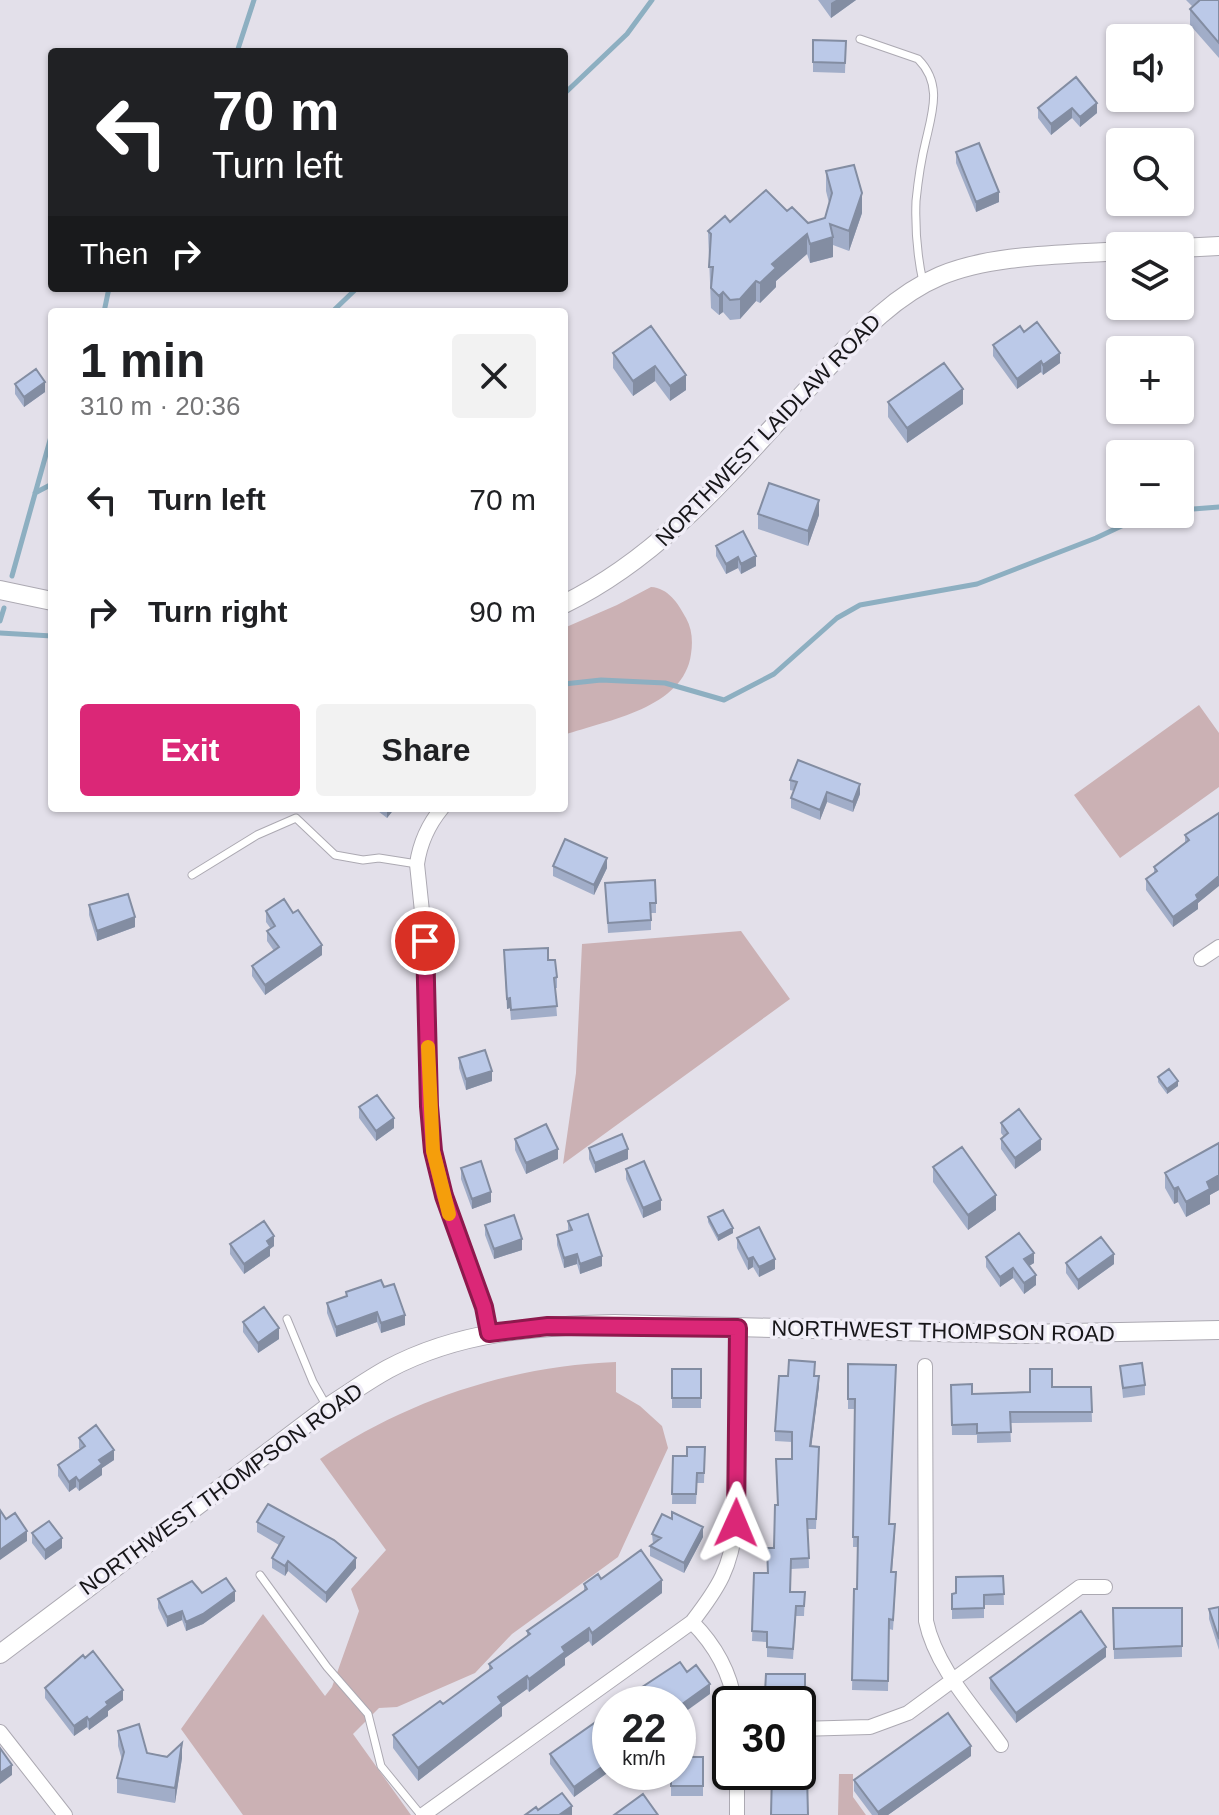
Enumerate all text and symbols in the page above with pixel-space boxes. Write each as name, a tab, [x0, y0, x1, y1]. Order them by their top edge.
map controls	[1106, 24, 1194, 528]
button: sound	[1106, 24, 1194, 112]
text: 70 m	[212, 79, 340, 142]
icon: left	[80, 80, 184, 184]
button: search	[1106, 128, 1194, 216]
text: Turn left	[212, 145, 343, 186]
icon: right	[164, 232, 208, 276]
button: layers	[1106, 232, 1194, 320]
text: Then	[80, 237, 148, 270]
street label: NORTHWEST LAIDLAW ROAD	[650, 309, 886, 551]
text: 1 min	[80, 334, 205, 387]
button: close	[452, 334, 536, 418]
button: +	[1106, 336, 1194, 424]
text: 310 m · 20:36	[80, 391, 240, 421]
button: −	[1106, 440, 1194, 528]
icon: left	[80, 478, 124, 522]
text: Turn left	[148, 483, 266, 516]
text: 70 m	[469, 483, 536, 516]
icon: right	[80, 590, 124, 634]
text: Turn right	[148, 595, 287, 628]
text: 90 m	[469, 595, 536, 628]
button: Exit	[80, 704, 300, 796]
button: Share	[316, 704, 536, 796]
pin	[391, 907, 459, 975]
icon: arrive	[403, 919, 447, 963]
street label: NORTHWEST THOMPSON ROAD	[771, 1316, 1115, 1346]
street label: NORTHWEST THOMPSON ROAD	[75, 1378, 367, 1600]
position arrow	[694, 1481, 778, 1565]
speed limit sign: 30	[712, 1686, 816, 1790]
text: 22	[622, 1706, 666, 1750]
text: km/h	[622, 1747, 666, 1769]

